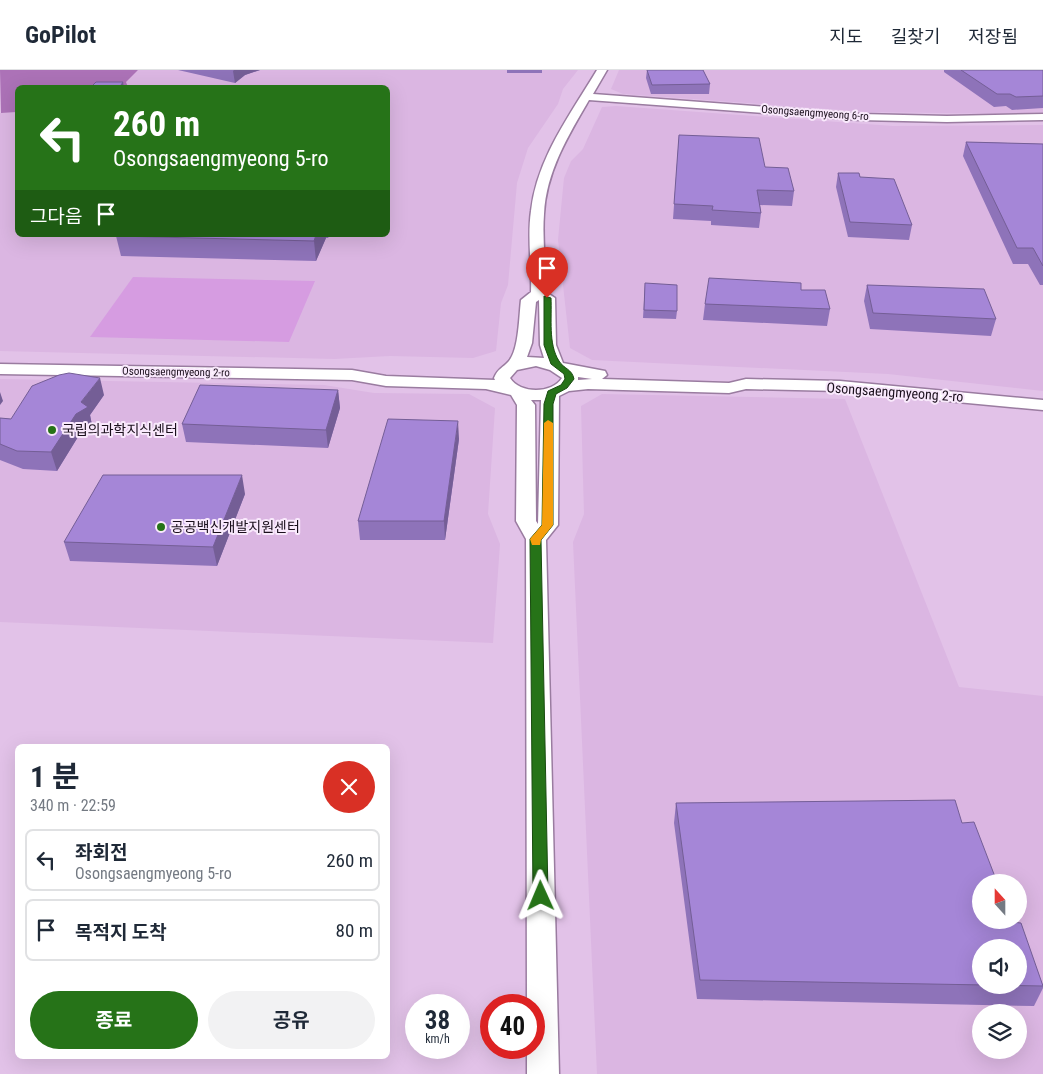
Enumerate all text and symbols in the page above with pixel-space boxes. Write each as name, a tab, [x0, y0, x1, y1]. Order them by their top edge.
text: GoPilot	[25, 21, 96, 49]
text: 지도	[830, 26, 863, 47]
text: 길찾기	[891, 26, 940, 47]
text: 저장됨	[968, 26, 1018, 47]
street label: Osongsaengmyeong 6-ro	[761, 103, 870, 123]
text: 260 m	[113, 104, 200, 145]
icon: left	[30, 105, 95, 170]
text: Osongsaengmyeong 5-ro	[113, 146, 329, 171]
icon: arrive	[92, 200, 120, 228]
text: 그다음	[30, 205, 82, 228]
pin	[526, 247, 568, 298]
icon: arrive	[533, 254, 561, 282]
street label: Osongsaengmyeong 2-ro	[122, 365, 230, 379]
street label: Osongsaengmyeong 2-ro	[826, 379, 964, 405]
place label: 국립의과학지식센터	[62, 422, 178, 438]
marker: 국립의과학지식센터	[46, 424, 58, 436]
place label: 공공백신개발지원센터	[171, 519, 300, 535]
marker: 공공백신개발지원센터	[155, 521, 167, 533]
text: 1 분	[30, 759, 80, 794]
button: close	[323, 761, 375, 813]
text: 340 m · 22:59	[30, 796, 116, 815]
text: 좌회전	[75, 841, 127, 864]
icon: left	[32, 846, 60, 874]
text: 260 m	[326, 849, 373, 872]
text: Osongsaengmyeong 5-ro	[75, 864, 232, 883]
position arrow	[514, 869, 566, 921]
north arrow	[972, 874, 1028, 929]
map controls	[972, 874, 1027, 1059]
icon: arrive	[32, 916, 60, 944]
text: 80 m	[336, 919, 373, 942]
text: 목적지 도착	[75, 921, 167, 944]
button: sound	[972, 939, 1027, 994]
button: 종료	[30, 991, 198, 1049]
button: 공유	[208, 991, 375, 1049]
speed limit sign: 40	[480, 994, 545, 1059]
button: layers	[972, 1004, 1027, 1059]
text: 38	[425, 1006, 450, 1035]
text: km/h	[425, 1032, 450, 1046]

